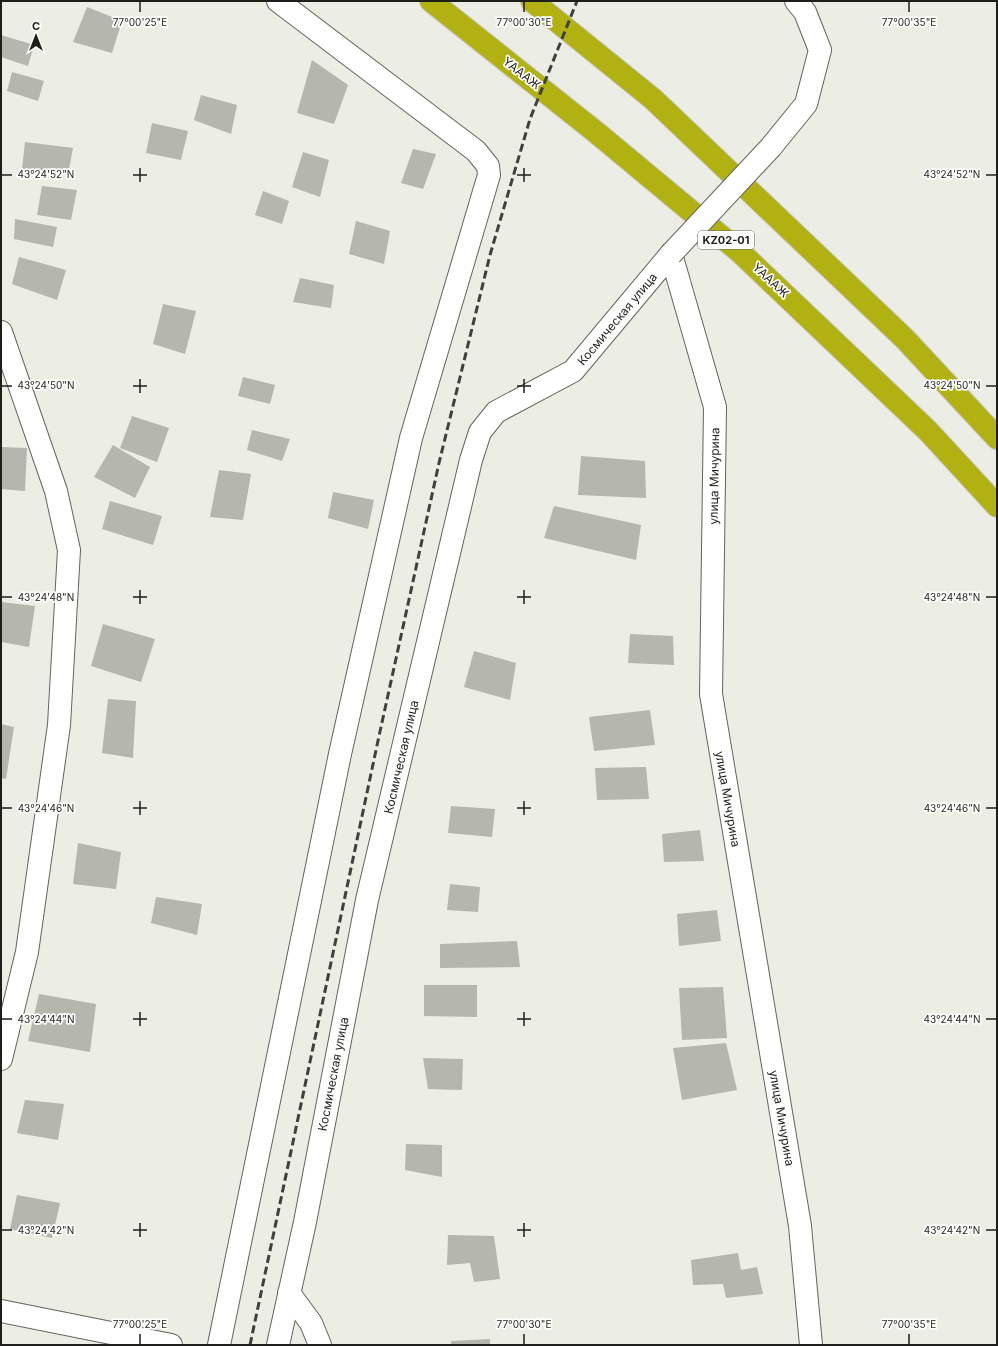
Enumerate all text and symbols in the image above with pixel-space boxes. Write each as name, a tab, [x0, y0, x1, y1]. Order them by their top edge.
north arrow	[16, 16, 56, 56]
text: 77°00'25"E	[113, 16, 167, 28]
text: 77°00'30"E	[497, 16, 551, 28]
text: 77°00'35"E	[882, 16, 936, 28]
text: С	[32, 19, 40, 33]
street label: ҮАААЖ	[500, 54, 544, 93]
text: 43°24'52"N	[18, 168, 74, 180]
text: 43°24'52"N	[924, 168, 980, 180]
road number: KZ02-01	[698, 231, 754, 249]
street label: ҮАААЖ	[750, 260, 793, 301]
street label: Космическая улица	[574, 270, 660, 368]
text: 43°24'50"N	[17, 379, 75, 391]
text: 43°24'50"N	[923, 379, 981, 391]
street label: улица Мичурина	[706, 427, 722, 525]
text: 43°24'48"N	[18, 591, 74, 603]
text: 43°24'48"N	[924, 591, 980, 603]
street label: Космическая улица	[381, 699, 421, 815]
street label: улица Мичурина	[712, 750, 744, 848]
text: 43°24'46"N	[18, 802, 74, 814]
text: 43°24'46"N	[924, 802, 980, 814]
text: 43°24'44"N	[18, 1013, 74, 1025]
text: 43°24'44"N	[924, 1013, 980, 1025]
street label: Космическая улица	[315, 1016, 351, 1132]
street label: улица Мичурина	[766, 1069, 798, 1167]
text: 43°24'42"N	[18, 1224, 74, 1236]
text: 43°24'42"N	[924, 1224, 980, 1236]
text: 77°00'25"E	[113, 1318, 167, 1330]
text: 77°00'30"E	[497, 1318, 551, 1330]
text: 77°00'35"E	[882, 1318, 936, 1330]

